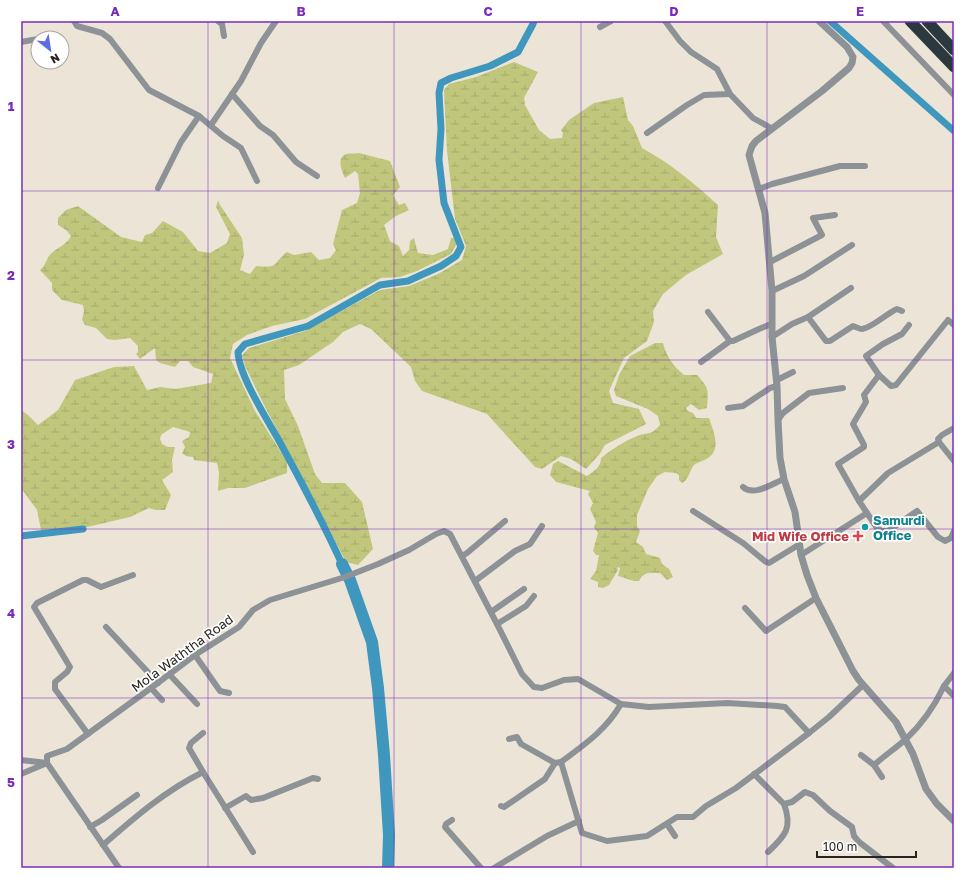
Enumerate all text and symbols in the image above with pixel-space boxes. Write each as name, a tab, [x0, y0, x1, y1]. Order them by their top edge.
text: A	[110, 3, 120, 19]
text: B	[296, 3, 306, 19]
text: C	[483, 3, 493, 19]
text: D	[669, 3, 679, 19]
text: E	[856, 3, 864, 19]
north arrow	[30, 30, 70, 70]
text: N	[48, 51, 62, 67]
text: 1	[8, 98, 15, 114]
text: 2	[7, 267, 15, 283]
text: 3	[7, 436, 15, 452]
place label: Samurdi Office	[873, 512, 925, 543]
marker: Samurdi Office	[860, 522, 870, 532]
place label: Mid Wife Office	[752, 528, 849, 544]
marker: Mid Wife Office	[852, 530, 864, 542]
text: 4	[7, 605, 15, 621]
street label: Mola Waththa Road	[128, 611, 236, 695]
text: 5	[7, 774, 15, 790]
scale bar	[817, 833, 916, 859]
text: 100 m	[823, 839, 857, 854]

